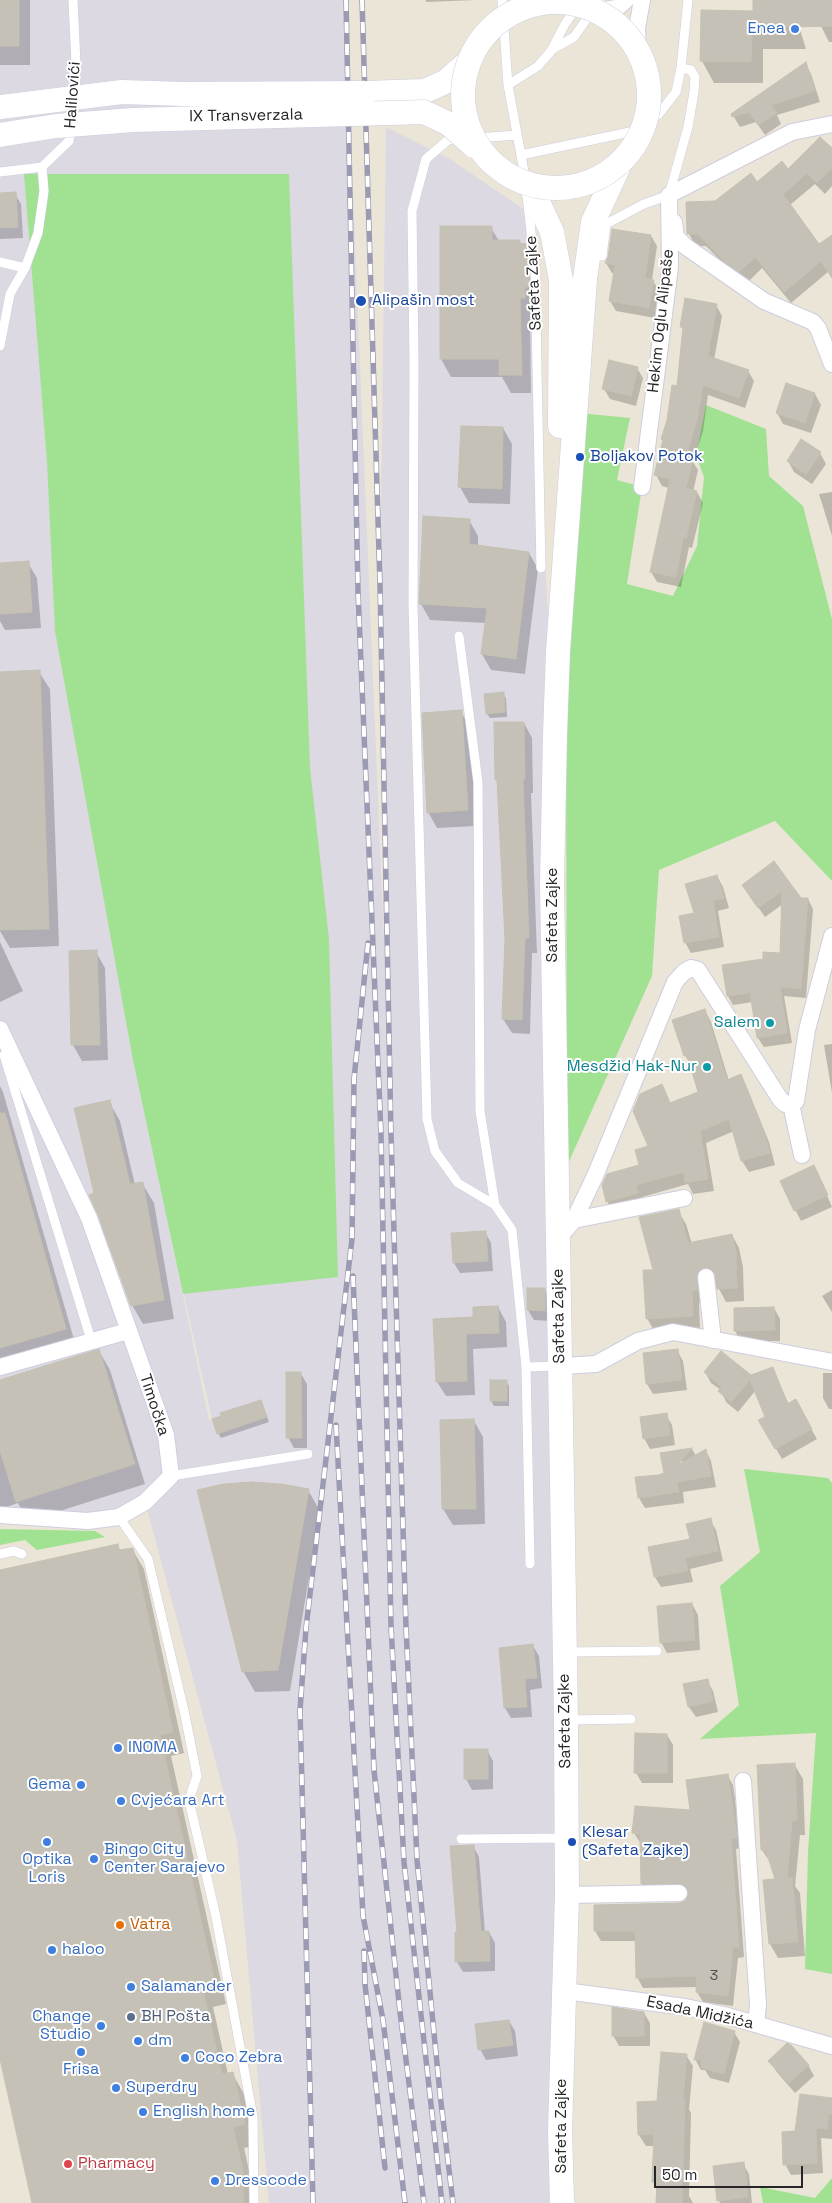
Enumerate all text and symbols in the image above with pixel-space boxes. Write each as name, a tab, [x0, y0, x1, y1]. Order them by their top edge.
place label: Enea	[748, 19, 785, 39]
marker: Enea	[789, 23, 801, 35]
street label: Halilovići	[61, 61, 85, 129]
street label: IX Transverzala	[189, 105, 303, 127]
street label: Safeta Zajke	[522, 235, 546, 331]
street label: Hekim Oglu Alipaše	[644, 248, 678, 394]
place label: Alipašin most	[372, 291, 475, 311]
marker: Alipašin most	[354, 294, 368, 308]
place label: Boljakov Potok	[590, 447, 703, 467]
marker: Boljakov Potok	[574, 451, 586, 463]
street label: Safeta Zajke	[543, 867, 563, 963]
place label: Salem	[714, 1013, 760, 1033]
marker: Salem	[764, 1017, 776, 1029]
place label: Mesdžid Hak-Nur	[567, 1057, 697, 1077]
marker: Mesdžid Hak-Nur	[701, 1061, 713, 1073]
street label: Safeta Zajke	[549, 1268, 569, 1364]
street label: Timočka	[135, 1372, 173, 1438]
street label: Safeta Zajke	[555, 1673, 575, 1769]
place label: INOMA	[128, 1738, 177, 1758]
marker: INOMA	[112, 1742, 124, 1754]
place label: Gema	[28, 1775, 71, 1795]
marker: Gema	[75, 1779, 87, 1791]
place label: Cvjećara Art	[131, 1791, 225, 1811]
marker: Cvjećara Art	[115, 1795, 127, 1807]
place label: Klesar (Safeta Zajke)	[582, 1823, 689, 1861]
marker: Optika Loris	[41, 1836, 53, 1848]
marker: Klesar (Safeta Zajke)	[566, 1836, 578, 1848]
place label: Bingo City Center Sarajevo	[104, 1840, 225, 1878]
place label: Optika Loris	[22, 1850, 72, 1888]
marker: Bingo City Center Sarajevo	[88, 1853, 100, 1865]
place label: Vatra	[130, 1915, 170, 1935]
marker: Vatra	[114, 1919, 126, 1931]
place label: haloo	[62, 1940, 105, 1960]
marker: haloo	[46, 1944, 58, 1956]
house number: 3	[710, 1968, 718, 1984]
place label: Salamander	[141, 1977, 232, 1997]
marker: Salamander	[125, 1981, 137, 1993]
street label: Esada Midžića	[645, 1992, 755, 2034]
place label: Change Studio	[32, 2007, 91, 2045]
place label: BH Pošta	[141, 2007, 210, 2027]
marker: BH Pošta	[125, 2011, 137, 2023]
marker: Change Studio	[95, 2020, 107, 2032]
place label: dm	[148, 2031, 172, 2051]
marker: dm	[132, 2035, 144, 2047]
marker: Frisa	[75, 2046, 87, 2058]
place label: Coco Zebra	[195, 2048, 282, 2068]
marker: Coco Zebra	[179, 2052, 191, 2064]
place label: Frisa	[63, 2060, 99, 2080]
place label: Superdry	[126, 2078, 197, 2098]
street label: Safeta Zajke	[552, 2078, 572, 2174]
marker: Superdry	[110, 2082, 122, 2094]
place label: English home	[153, 2102, 255, 2122]
marker: English home	[137, 2106, 149, 2118]
place label: Pharmacy	[78, 2154, 155, 2174]
scale bar	[657, 2156, 806, 2188]
marker: Pharmacy	[62, 2158, 74, 2170]
text: 50 m	[662, 2165, 697, 2184]
place label: Dresscode	[225, 2171, 307, 2191]
marker: Dresscode	[209, 2175, 221, 2187]

